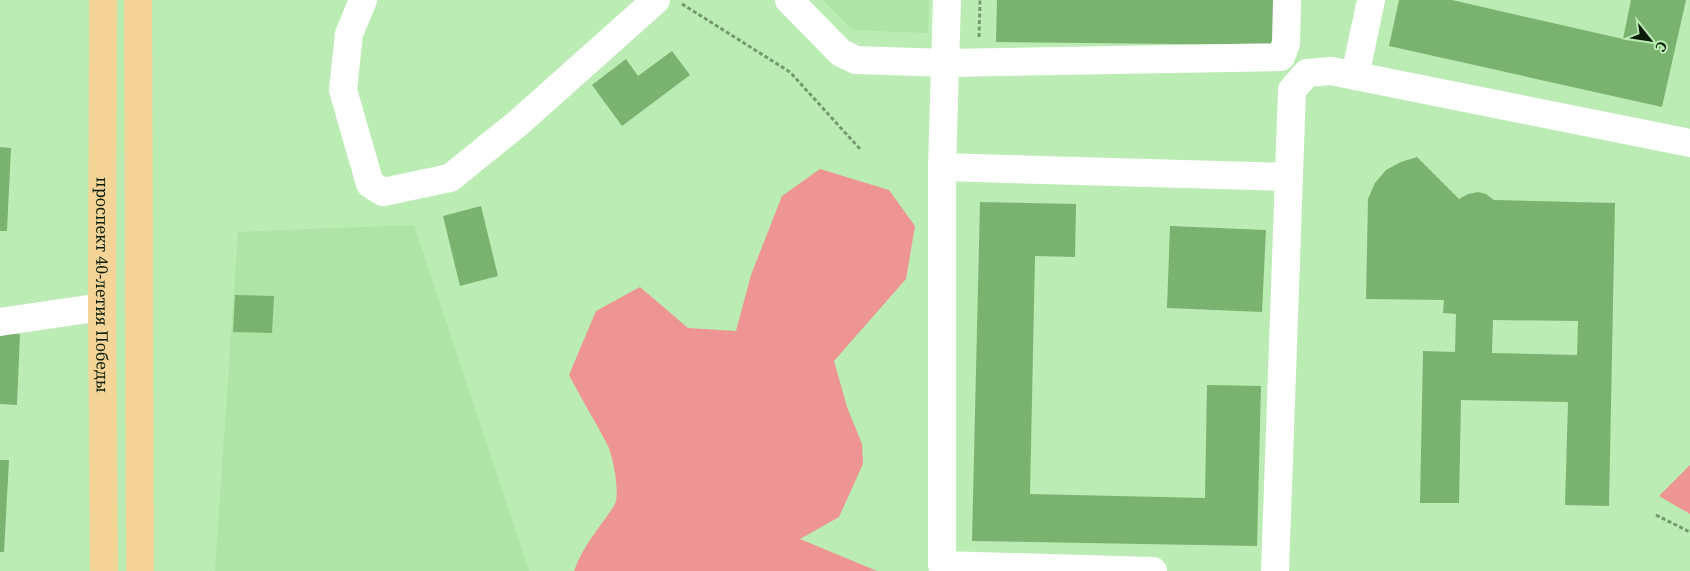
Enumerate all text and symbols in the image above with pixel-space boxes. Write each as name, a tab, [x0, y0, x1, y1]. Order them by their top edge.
north arrow	[1625, 15, 1675, 65]
text: С	[1651, 38, 1672, 55]
street label: проспект 40-летия Победы	[91, 177, 114, 393]

